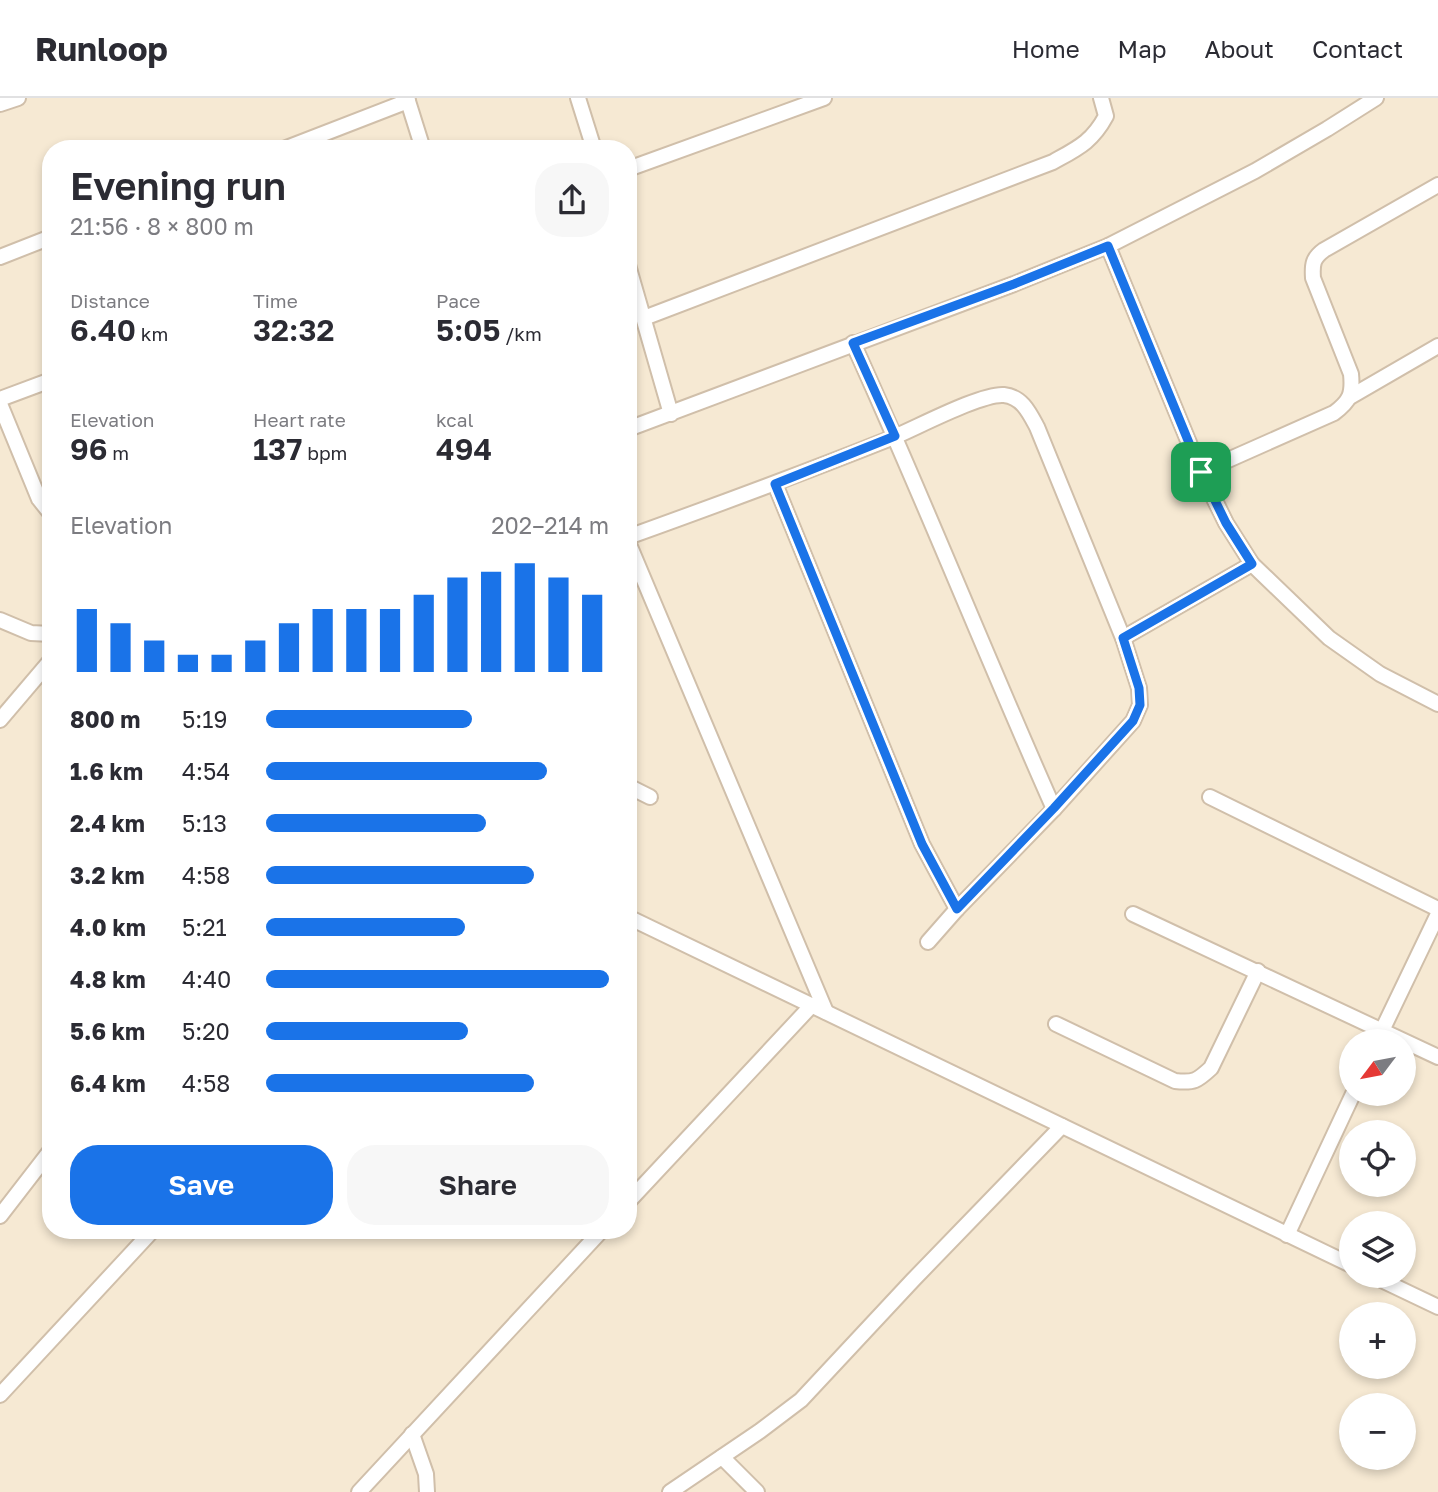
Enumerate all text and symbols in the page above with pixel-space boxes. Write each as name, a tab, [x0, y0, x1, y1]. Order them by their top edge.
text: Runloop	[35, 29, 168, 68]
text: Home	[1012, 34, 1080, 63]
text: Map	[1118, 34, 1167, 63]
text: About	[1205, 34, 1274, 63]
text: Contact	[1312, 34, 1403, 63]
text: Evening run	[70, 163, 286, 208]
button: share	[535, 163, 609, 237]
text: 21:56 · 8 × 800 m	[70, 212, 254, 240]
text: Distance	[70, 289, 150, 312]
text: Time	[253, 289, 298, 312]
text: Pace	[436, 289, 480, 312]
text: 6.40	[70, 312, 136, 348]
text: 32:32	[253, 312, 334, 348]
text: 5:05	[436, 312, 500, 348]
text: km	[136, 322, 168, 345]
text: /km	[500, 322, 542, 345]
text: Elevation	[70, 408, 155, 431]
text: Heart rate	[253, 408, 346, 431]
text: kcal	[436, 408, 474, 431]
text: 96	[70, 431, 107, 467]
text: 137	[253, 431, 302, 467]
text: 494	[436, 431, 492, 467]
text: m	[107, 441, 129, 464]
text: bpm	[302, 441, 347, 464]
pin	[1171, 442, 1231, 502]
icon: arrive	[1182, 453, 1220, 491]
text: Elevation	[70, 511, 172, 539]
text: 202–214 m	[491, 511, 609, 539]
text: 800 m	[70, 705, 141, 733]
text: 5:19	[182, 705, 227, 733]
text: 1.6 km	[70, 757, 143, 785]
text: 4:54	[182, 757, 230, 785]
text: 2.4 km	[70, 809, 145, 837]
text: 5:13	[182, 809, 227, 837]
text: 3.2 km	[70, 861, 145, 889]
text: 4:58	[182, 861, 230, 889]
text: 4.0 km	[70, 913, 146, 941]
text: 5:21	[182, 913, 227, 941]
text: 4.8 km	[70, 965, 146, 993]
text: 4:40	[182, 965, 231, 993]
text: 5.6 km	[70, 1017, 145, 1045]
text: 5:20	[182, 1017, 230, 1045]
north arrow	[1339, 1029, 1416, 1106]
map controls	[1339, 1029, 1416, 1470]
text: 6.4 km	[70, 1069, 146, 1097]
text: 4:58	[182, 1069, 230, 1097]
button: locate	[1339, 1120, 1416, 1197]
button: Save	[70, 1145, 333, 1225]
button: Share	[347, 1145, 609, 1225]
button: layers	[1339, 1211, 1416, 1288]
button: +	[1339, 1302, 1416, 1379]
button: −	[1339, 1393, 1416, 1470]

